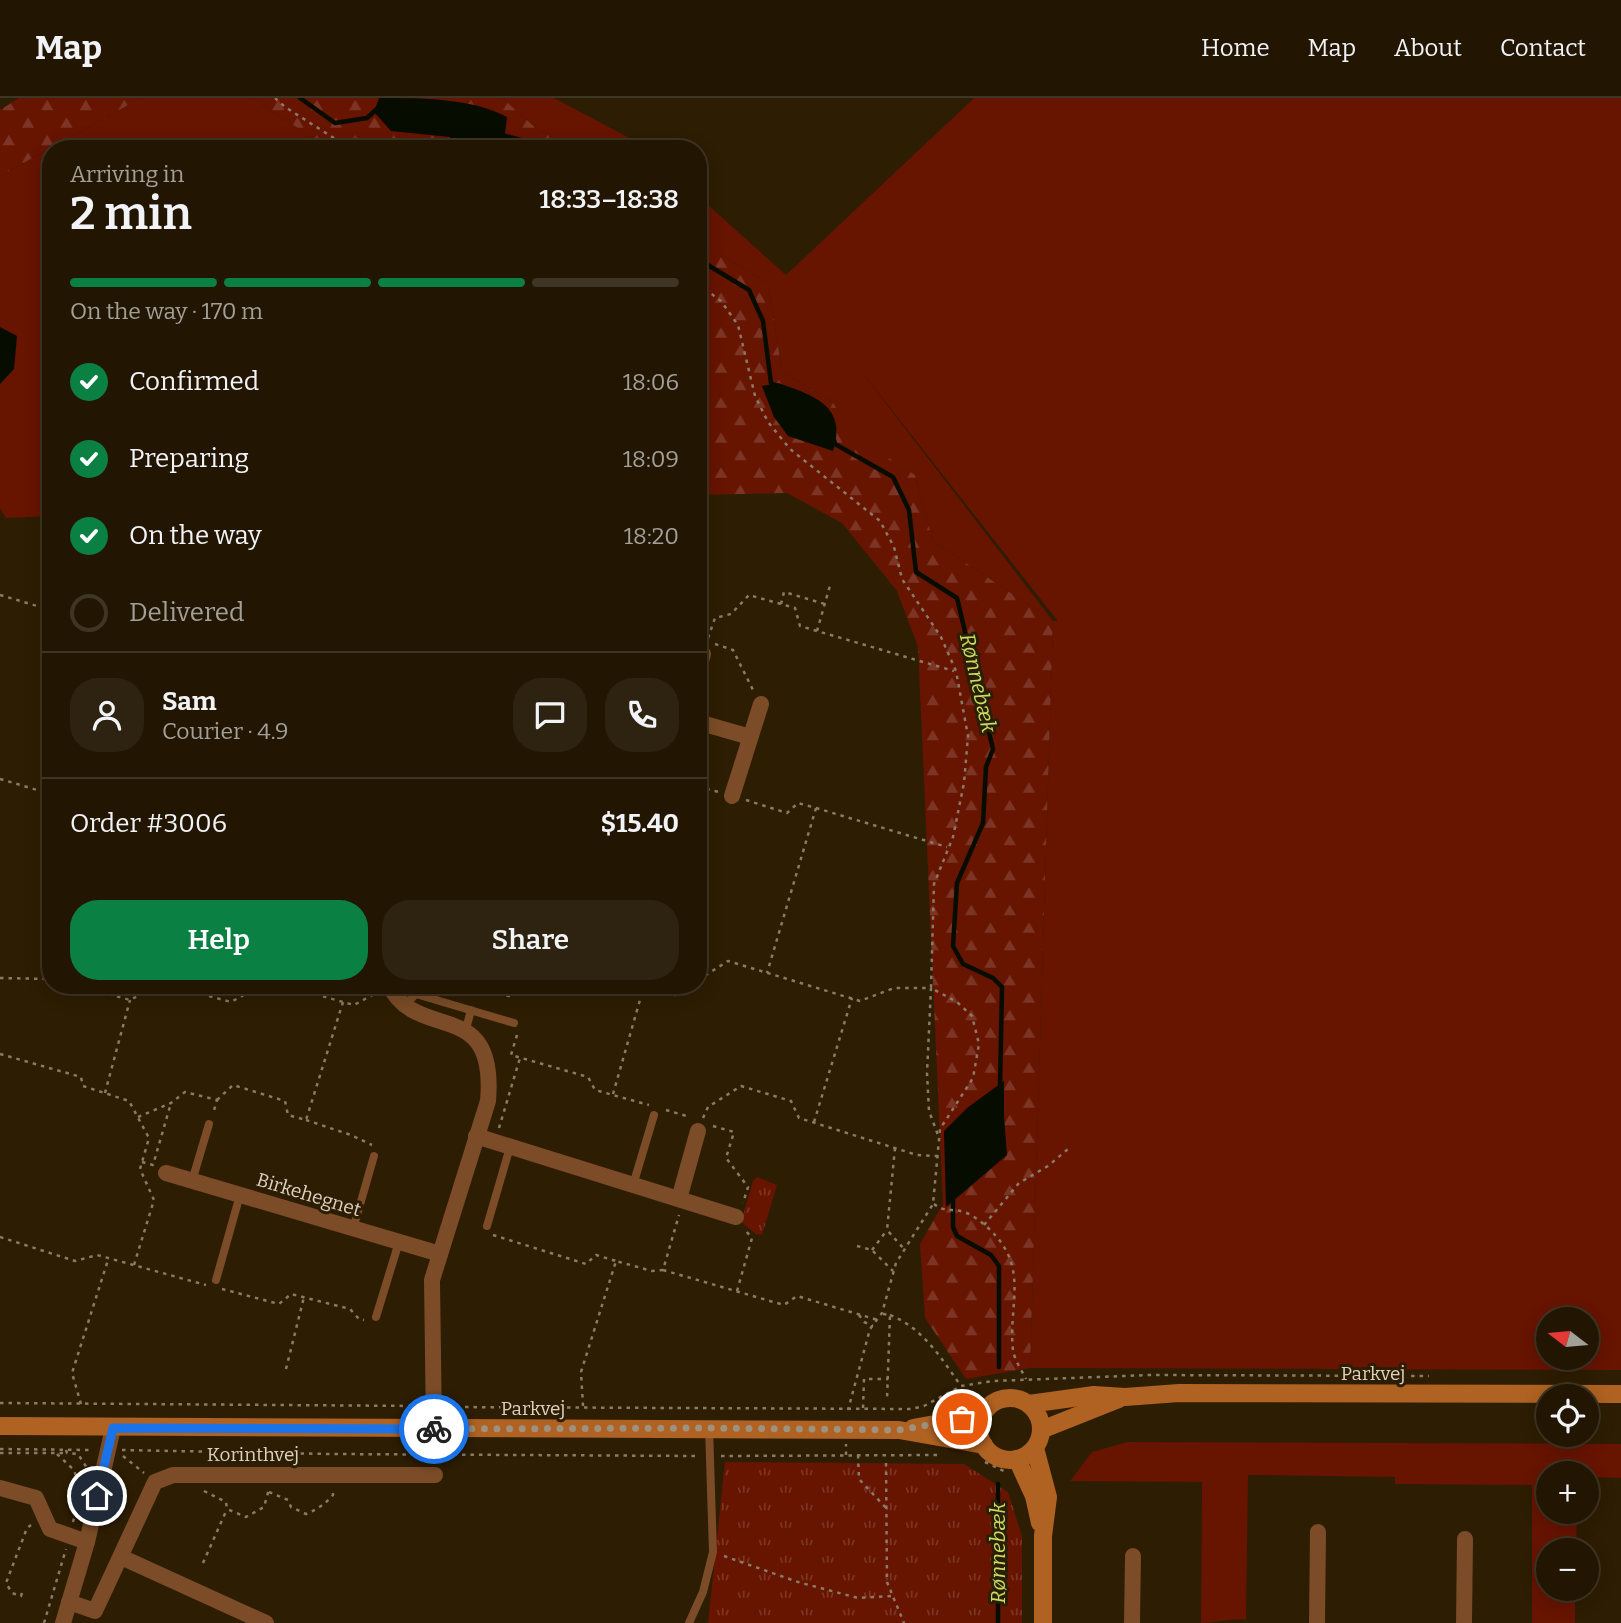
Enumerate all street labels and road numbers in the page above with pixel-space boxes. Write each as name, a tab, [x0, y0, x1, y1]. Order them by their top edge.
street label: Birkehegnet	[254, 1168, 364, 1221]
street label: Parkvej	[1341, 1362, 1405, 1385]
street label: Parkvej	[501, 1397, 565, 1420]
street label: Korinthvej	[207, 1443, 299, 1466]

